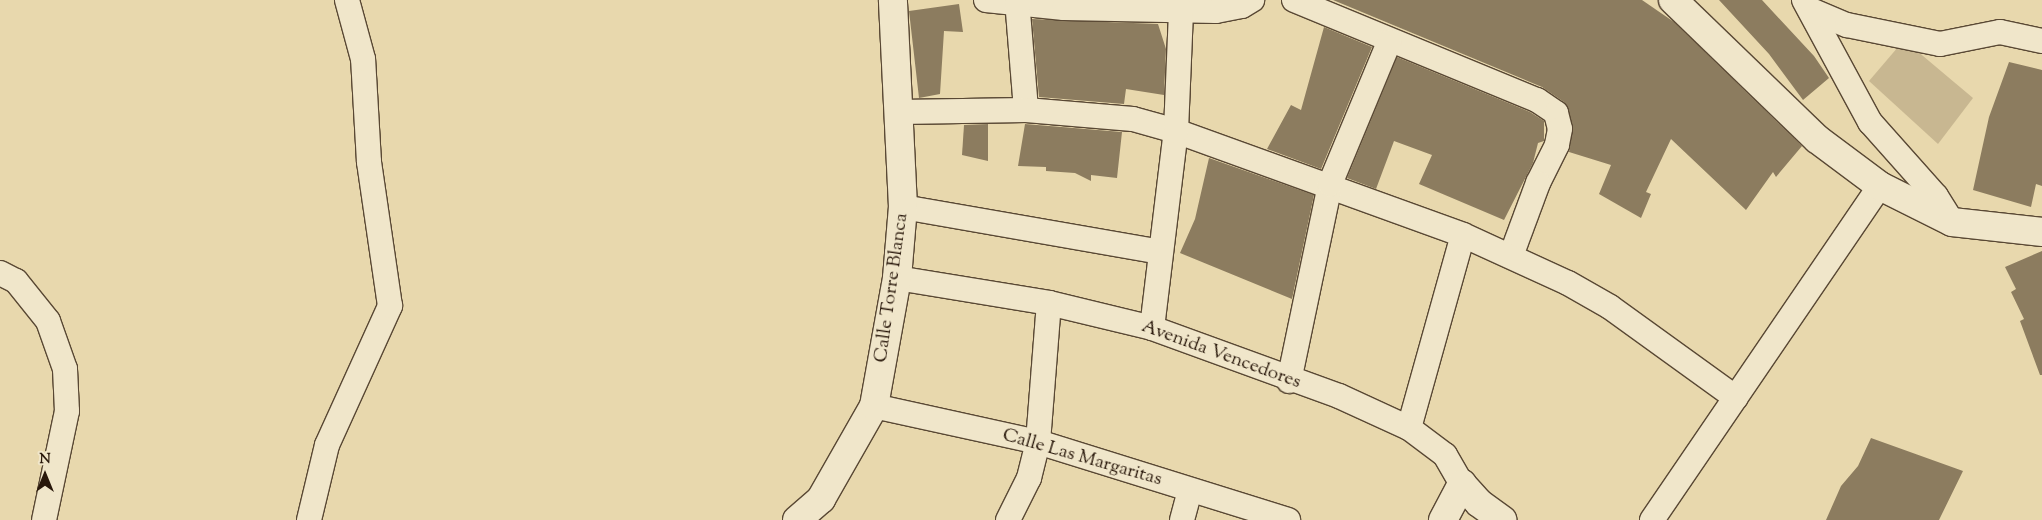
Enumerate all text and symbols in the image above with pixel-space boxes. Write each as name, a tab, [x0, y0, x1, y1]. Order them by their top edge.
street label: Calle Torre Blanca	[870, 212, 914, 364]
street label: Avenida Vencedores	[1138, 316, 1304, 394]
street label: Calle Las Margaritas	[1000, 424, 1164, 492]
north arrow	[20, 450, 70, 500]
text: N	[39, 450, 51, 470]

